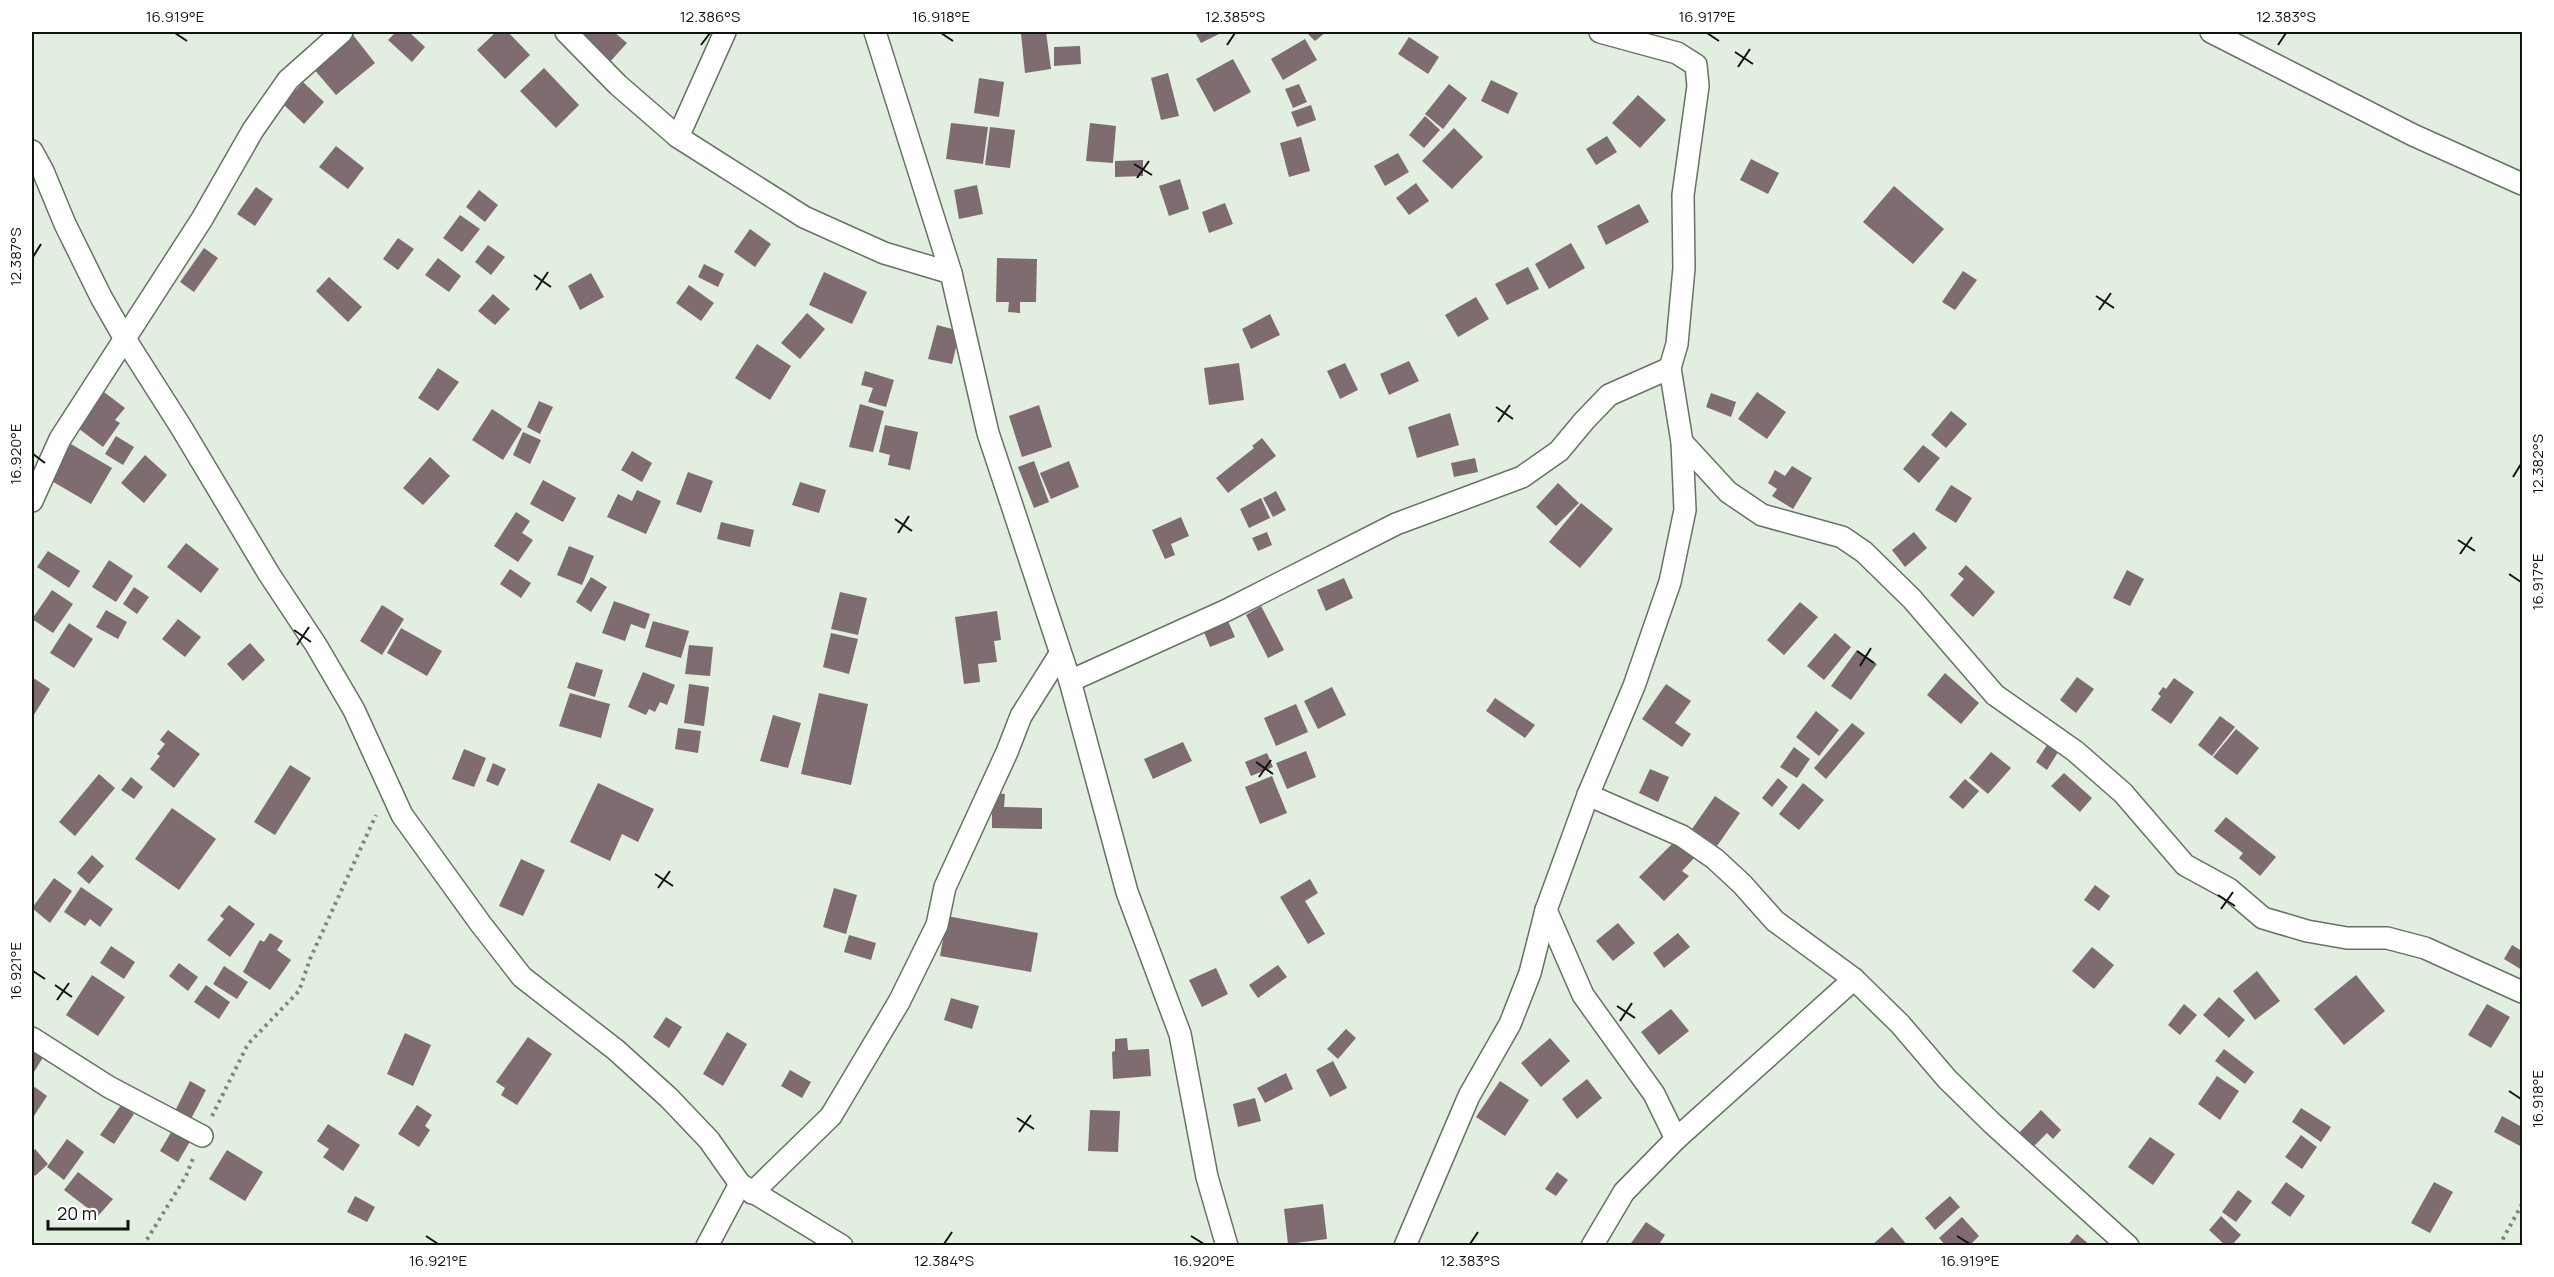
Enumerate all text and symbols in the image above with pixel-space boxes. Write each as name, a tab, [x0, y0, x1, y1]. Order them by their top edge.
text: 16.919°E	[146, 6, 204, 27]
text: 12.386°S	[680, 6, 740, 27]
text: 16.918°E	[912, 6, 970, 27]
text: 12.385°S	[1205, 6, 1265, 27]
text: 16.917°E	[1679, 6, 1735, 27]
text: 12.383°S	[2256, 6, 2316, 27]
text: 12.387°S	[5, 228, 26, 286]
text: 16.920°E	[5, 423, 26, 485]
text: 12.382°S	[2527, 434, 2548, 494]
text: 16.917°E	[2527, 554, 2548, 610]
text: 16.921°E	[5, 942, 26, 1000]
text: 16.918°E	[2527, 1070, 2548, 1128]
scale bar	[48, 1193, 128, 1231]
text: 20 m	[57, 1201, 97, 1225]
text: 16.921°E	[409, 1250, 467, 1271]
text: 12.384°S	[914, 1250, 974, 1271]
text: 16.920°E	[1173, 1250, 1235, 1271]
text: 12.383°S	[1440, 1250, 1500, 1271]
text: 16.919°E	[1941, 1250, 1999, 1271]

